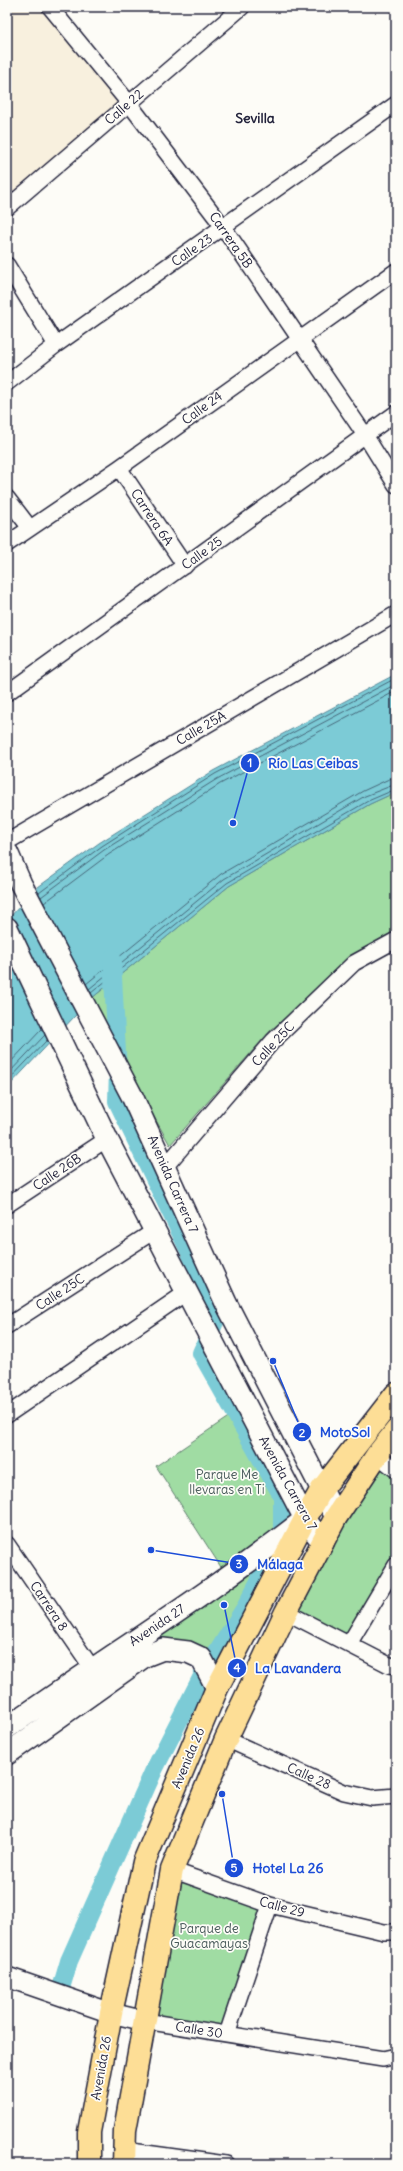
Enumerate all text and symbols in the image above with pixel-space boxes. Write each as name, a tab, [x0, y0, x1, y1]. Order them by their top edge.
street label: Calle 22	[101, 85, 147, 129]
district label: Sevilla	[235, 109, 275, 127]
street label: Carrera 5B	[205, 209, 257, 271]
street label: Calle 23	[168, 230, 216, 270]
street label: Calle 24	[178, 388, 226, 428]
street label: Carrera 6A	[127, 485, 177, 549]
street label: Calle 25	[178, 532, 226, 574]
street label: Calle 25A	[173, 707, 229, 749]
callout: Río Las Ceibas	[240, 750, 366, 776]
text: Río Las Ceibas	[268, 754, 359, 772]
text: 1	[248, 755, 252, 770]
street label: Calle 25C	[248, 1018, 298, 1070]
street label: Avenida Carrera 7	[144, 1132, 202, 1236]
street label: Calle 26B	[29, 1150, 85, 1194]
street label: Calle 25C	[32, 1270, 88, 1314]
callout: MotoSol	[292, 1419, 378, 1445]
text: MotoSol	[320, 1423, 370, 1441]
text: 2	[299, 1425, 306, 1440]
street label: Avenida Carrera 7	[255, 1433, 321, 1534]
park label: Parque Me llevaras en Ti	[189, 1466, 265, 1498]
callout: Málaga	[229, 1551, 311, 1577]
text: Málaga	[257, 1555, 303, 1573]
text: 3	[236, 1556, 243, 1571]
street label: Carrera 8	[26, 1578, 72, 1634]
street label: Avenida 27	[126, 1600, 189, 1650]
callout: La Lavandera	[227, 1655, 349, 1681]
text: La Lavandera	[255, 1659, 341, 1677]
text: 4	[234, 1660, 241, 1675]
street label: Avenida 26	[168, 1725, 208, 1791]
street label: Calle 28	[284, 1759, 334, 1793]
callout: Hotel La 26	[224, 1855, 331, 1881]
text: Hotel La 26	[253, 1859, 324, 1877]
text: 5	[231, 1860, 238, 1875]
street label: Calle 29	[257, 1893, 307, 1921]
park label: Parque de Guacamayas	[170, 1920, 248, 1952]
street label: Calle 30	[174, 2018, 224, 2042]
street label: Avenida 26	[87, 2035, 115, 2101]

